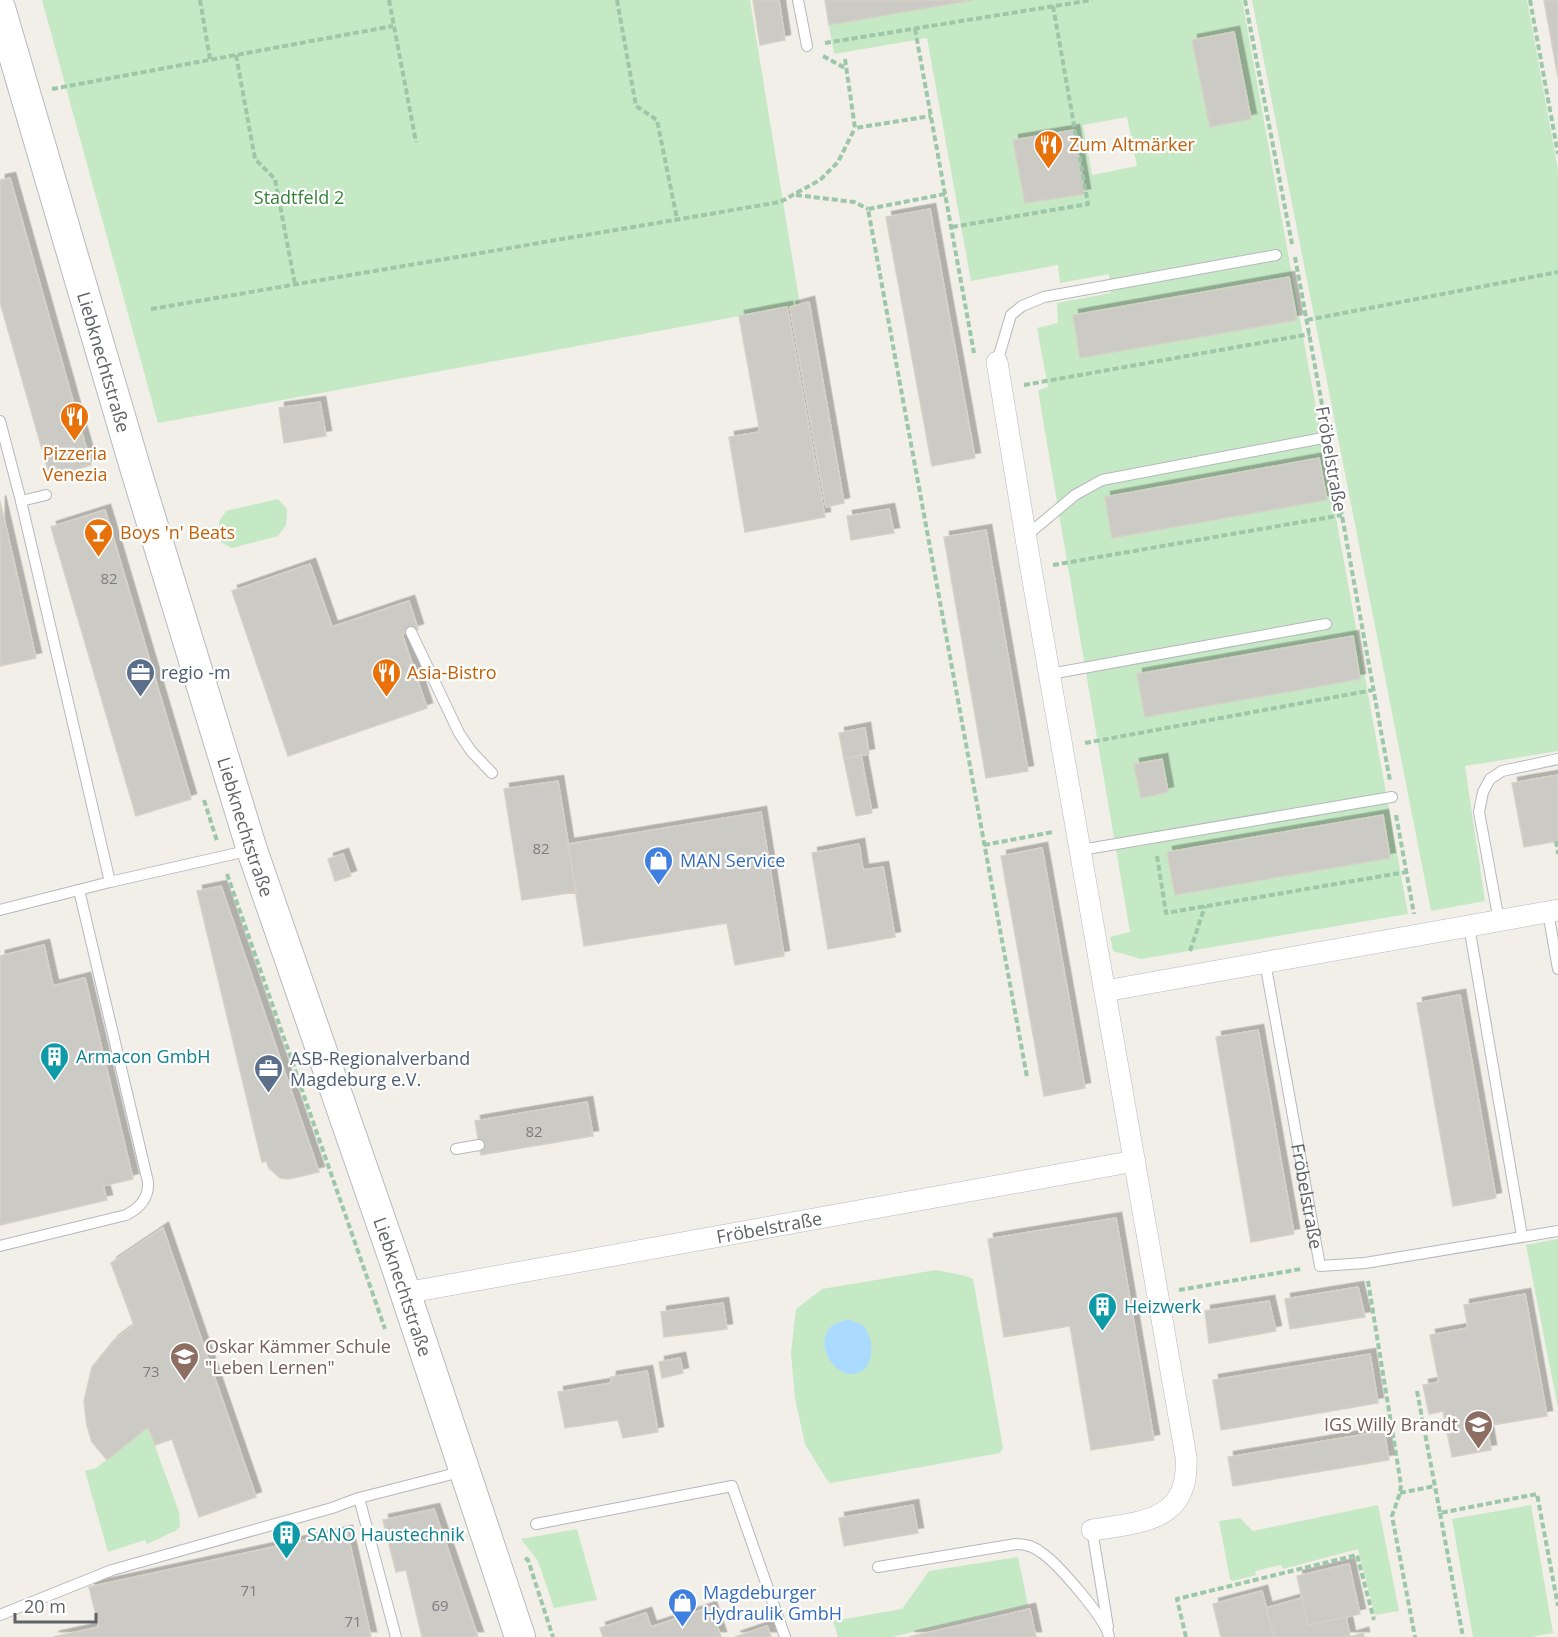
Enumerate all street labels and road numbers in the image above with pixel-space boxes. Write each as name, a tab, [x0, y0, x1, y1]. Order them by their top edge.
street label: Liebknechtstraße	[72, 289, 136, 435]
street label: Fröbelstraße	[1311, 404, 1353, 514]
street label: Liebknechtstraße	[212, 754, 279, 900]
street label: Fröbelstraße	[1286, 1141, 1329, 1251]
street label: Fröbelstraße	[714, 1206, 824, 1248]
street label: Liebknechtstraße	[368, 1214, 438, 1359]

